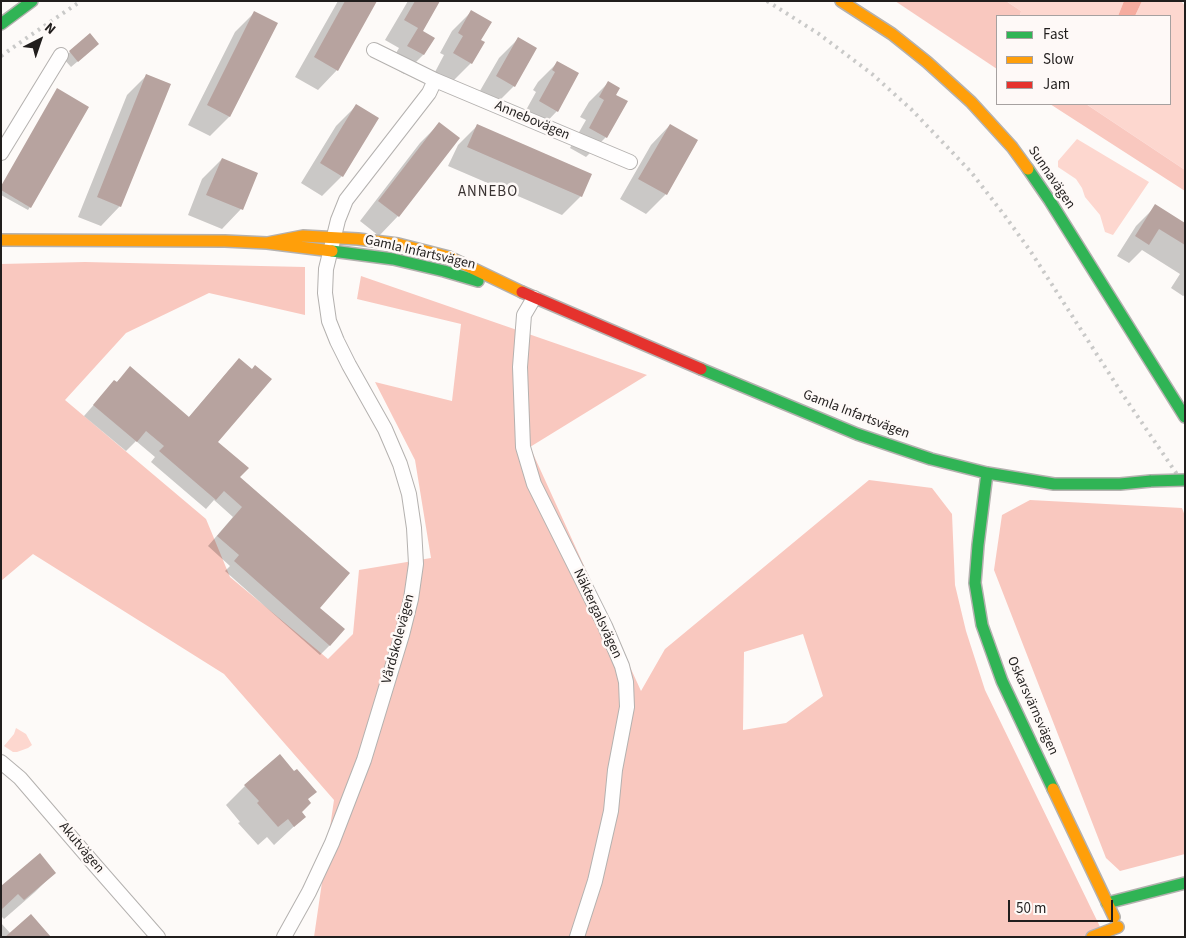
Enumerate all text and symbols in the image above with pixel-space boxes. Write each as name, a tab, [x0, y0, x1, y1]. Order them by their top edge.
north arrow	[15, 15, 65, 65]
legend	[996, 15, 1171, 105]
text: N	[40, 18, 60, 39]
text: Fast	[1043, 24, 1069, 45]
text: Slow	[1043, 49, 1074, 70]
text: Jam	[1043, 74, 1070, 95]
street label: Annebovägen	[492, 98, 572, 144]
street label: Sunnavägen	[1024, 143, 1078, 213]
district label: ANNEBO	[457, 184, 519, 202]
street label: Gamla Infartsvägen	[363, 232, 477, 274]
street label: Gamla Infartsvägen	[800, 387, 912, 443]
street label: Näktergalsvägen	[569, 566, 625, 662]
street label: Vårdskolevägen	[379, 592, 419, 686]
street label: Oskarsvärnsvägen	[1003, 654, 1061, 758]
street label: Akutvägen	[55, 819, 107, 877]
scale bar	[1011, 890, 1116, 922]
text: 50 m	[1016, 898, 1046, 919]

